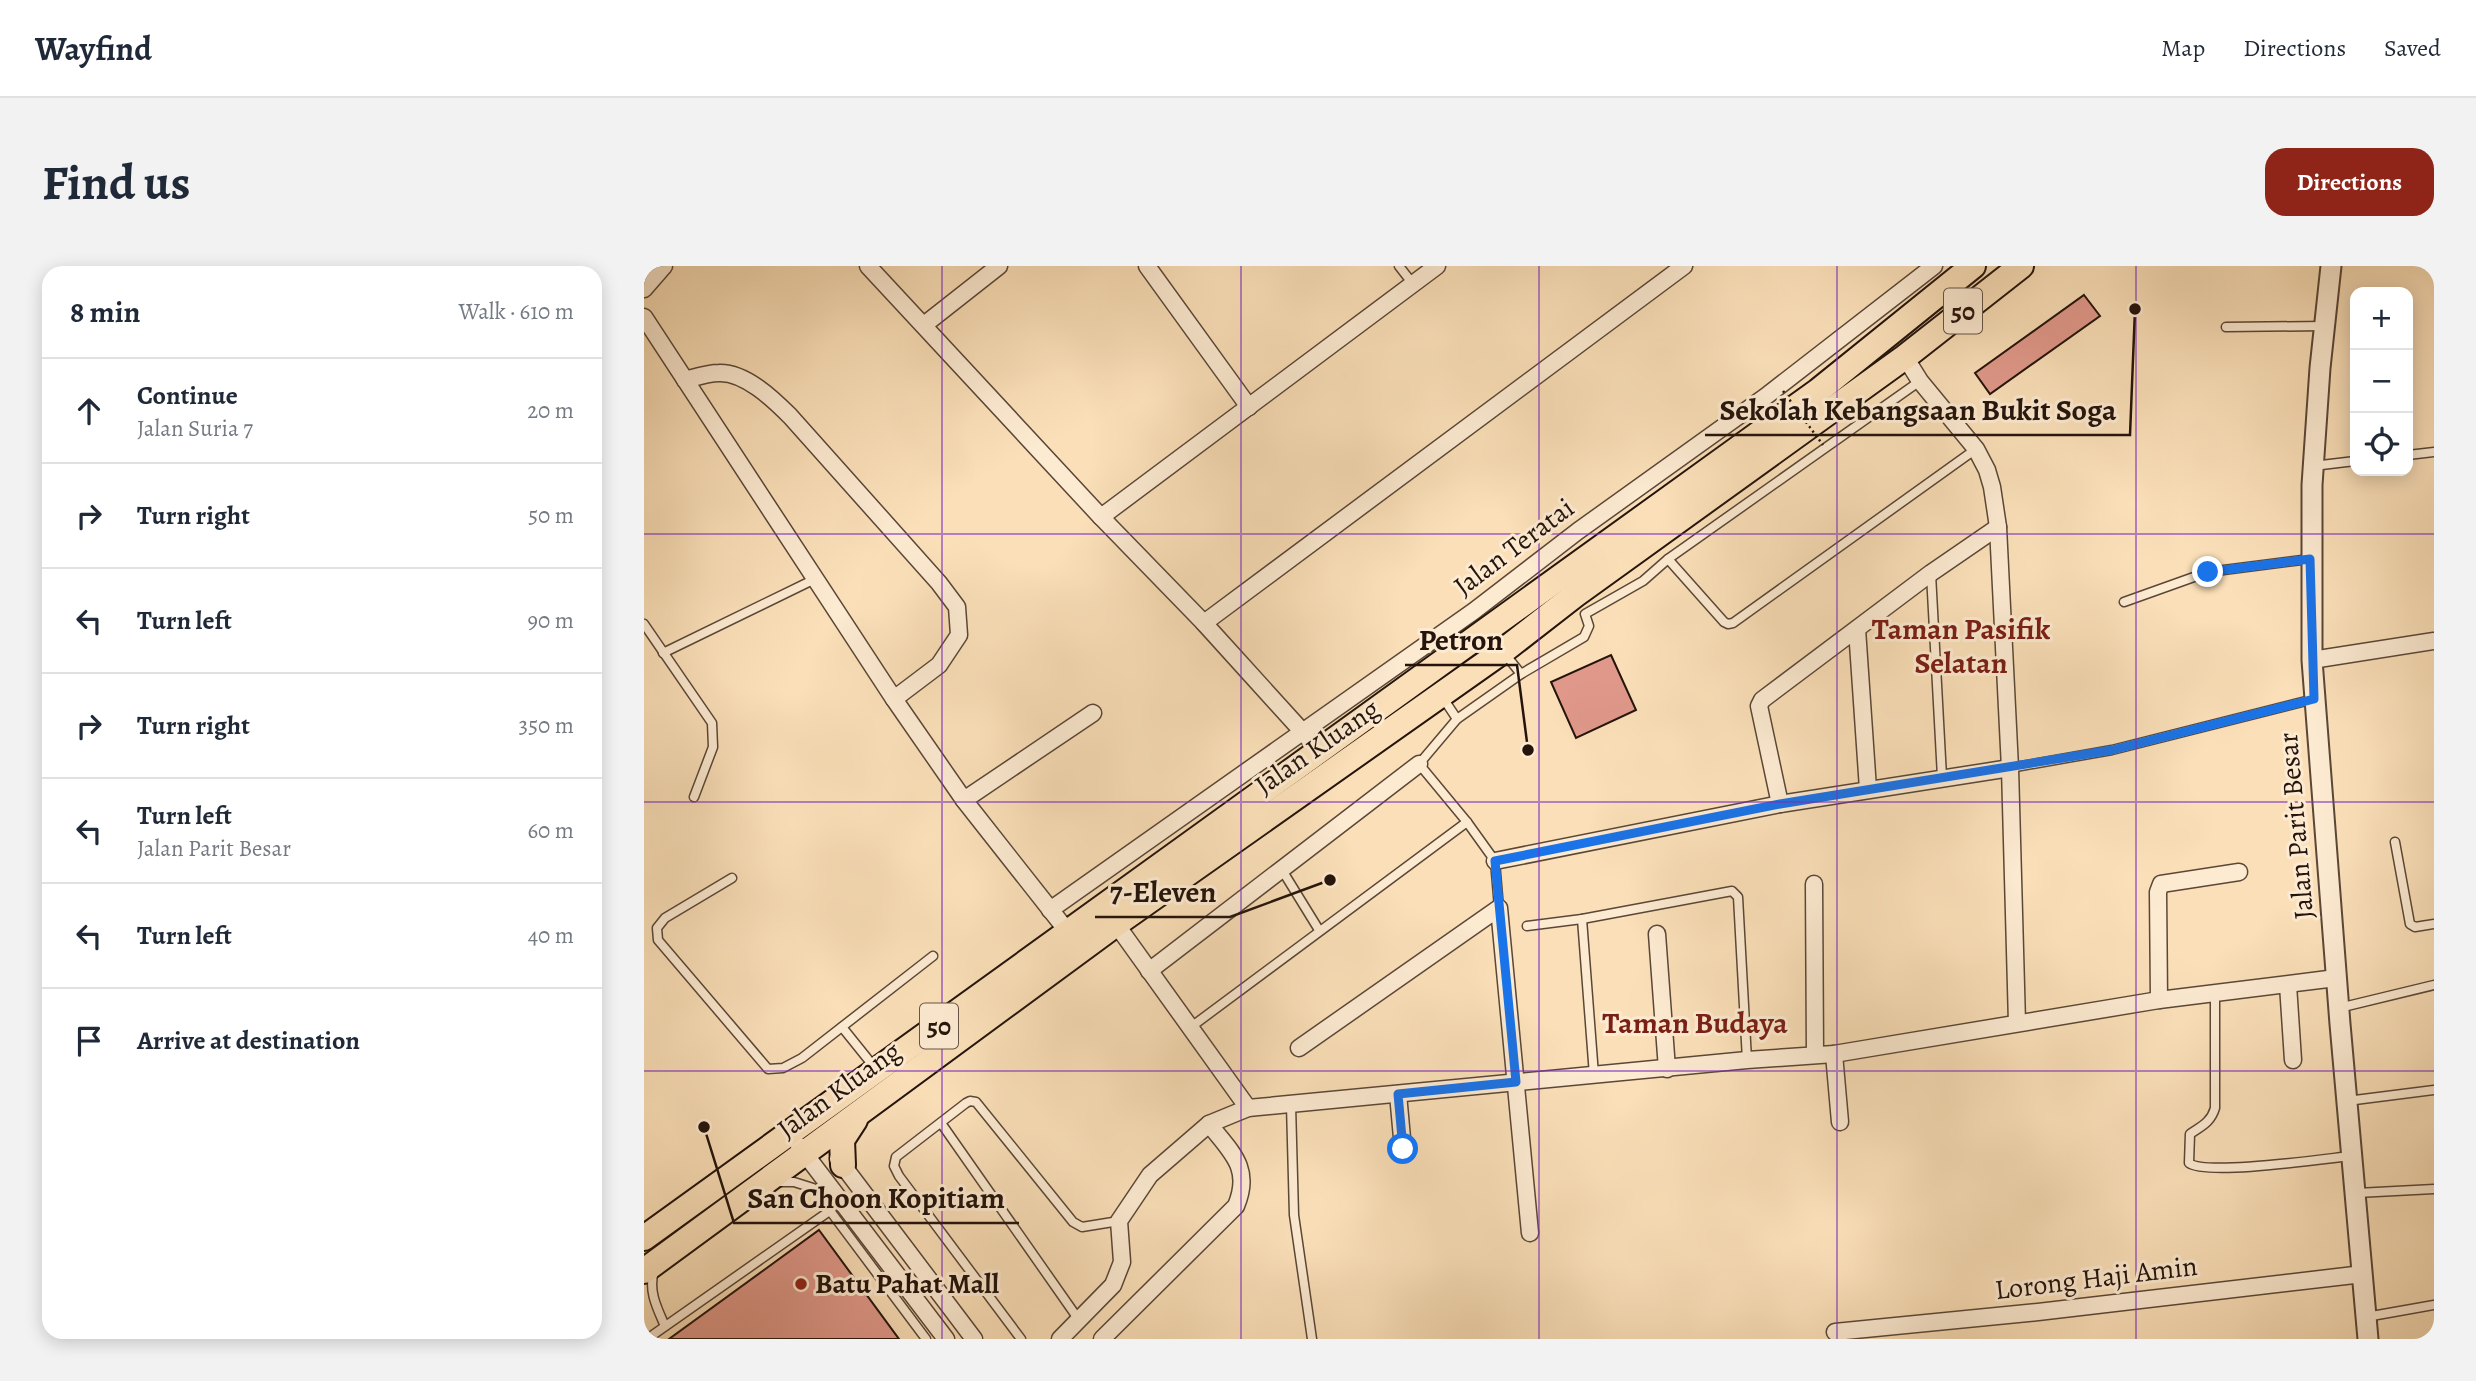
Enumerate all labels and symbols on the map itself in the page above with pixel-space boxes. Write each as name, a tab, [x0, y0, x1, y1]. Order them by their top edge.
road number: 50	[1944, 288, 1982, 334]
callout: Sekolah Kebangsaan Bukit Soga	[1705, 384, 2130, 435]
text: Sekolah Kebangsaan Bukit Soga	[1720, 390, 2117, 430]
street label: Jalan Teratai	[1446, 489, 1582, 605]
route end	[2192, 556, 2223, 587]
district label: Taman Pasifik Selatan	[1872, 609, 2051, 683]
callout: Petron	[1405, 614, 1517, 665]
text: Petron	[1419, 620, 1503, 660]
street label: Jalan Kluang	[1247, 690, 1387, 804]
street label: Jalan Parit Besar	[2269, 731, 2323, 921]
callout: 7-Eleven	[1095, 866, 1230, 917]
text: 7-Eleven	[1110, 872, 1216, 912]
district label: Taman Budaya	[1602, 1003, 1788, 1043]
road number: 50	[920, 1004, 958, 1048]
street label: Jalan Kluang	[770, 1032, 908, 1148]
route start	[1387, 1133, 1418, 1164]
callout: San Choon Kopitiam	[734, 1172, 1019, 1223]
text: San Choon Kopitiam	[747, 1178, 1005, 1218]
street label: Lorong Haji Amin	[1993, 1247, 2199, 1309]
place label: Batu Pahat Mall	[815, 1265, 1000, 1303]
marker: Batu Pahat Mall	[793, 1276, 809, 1292]

